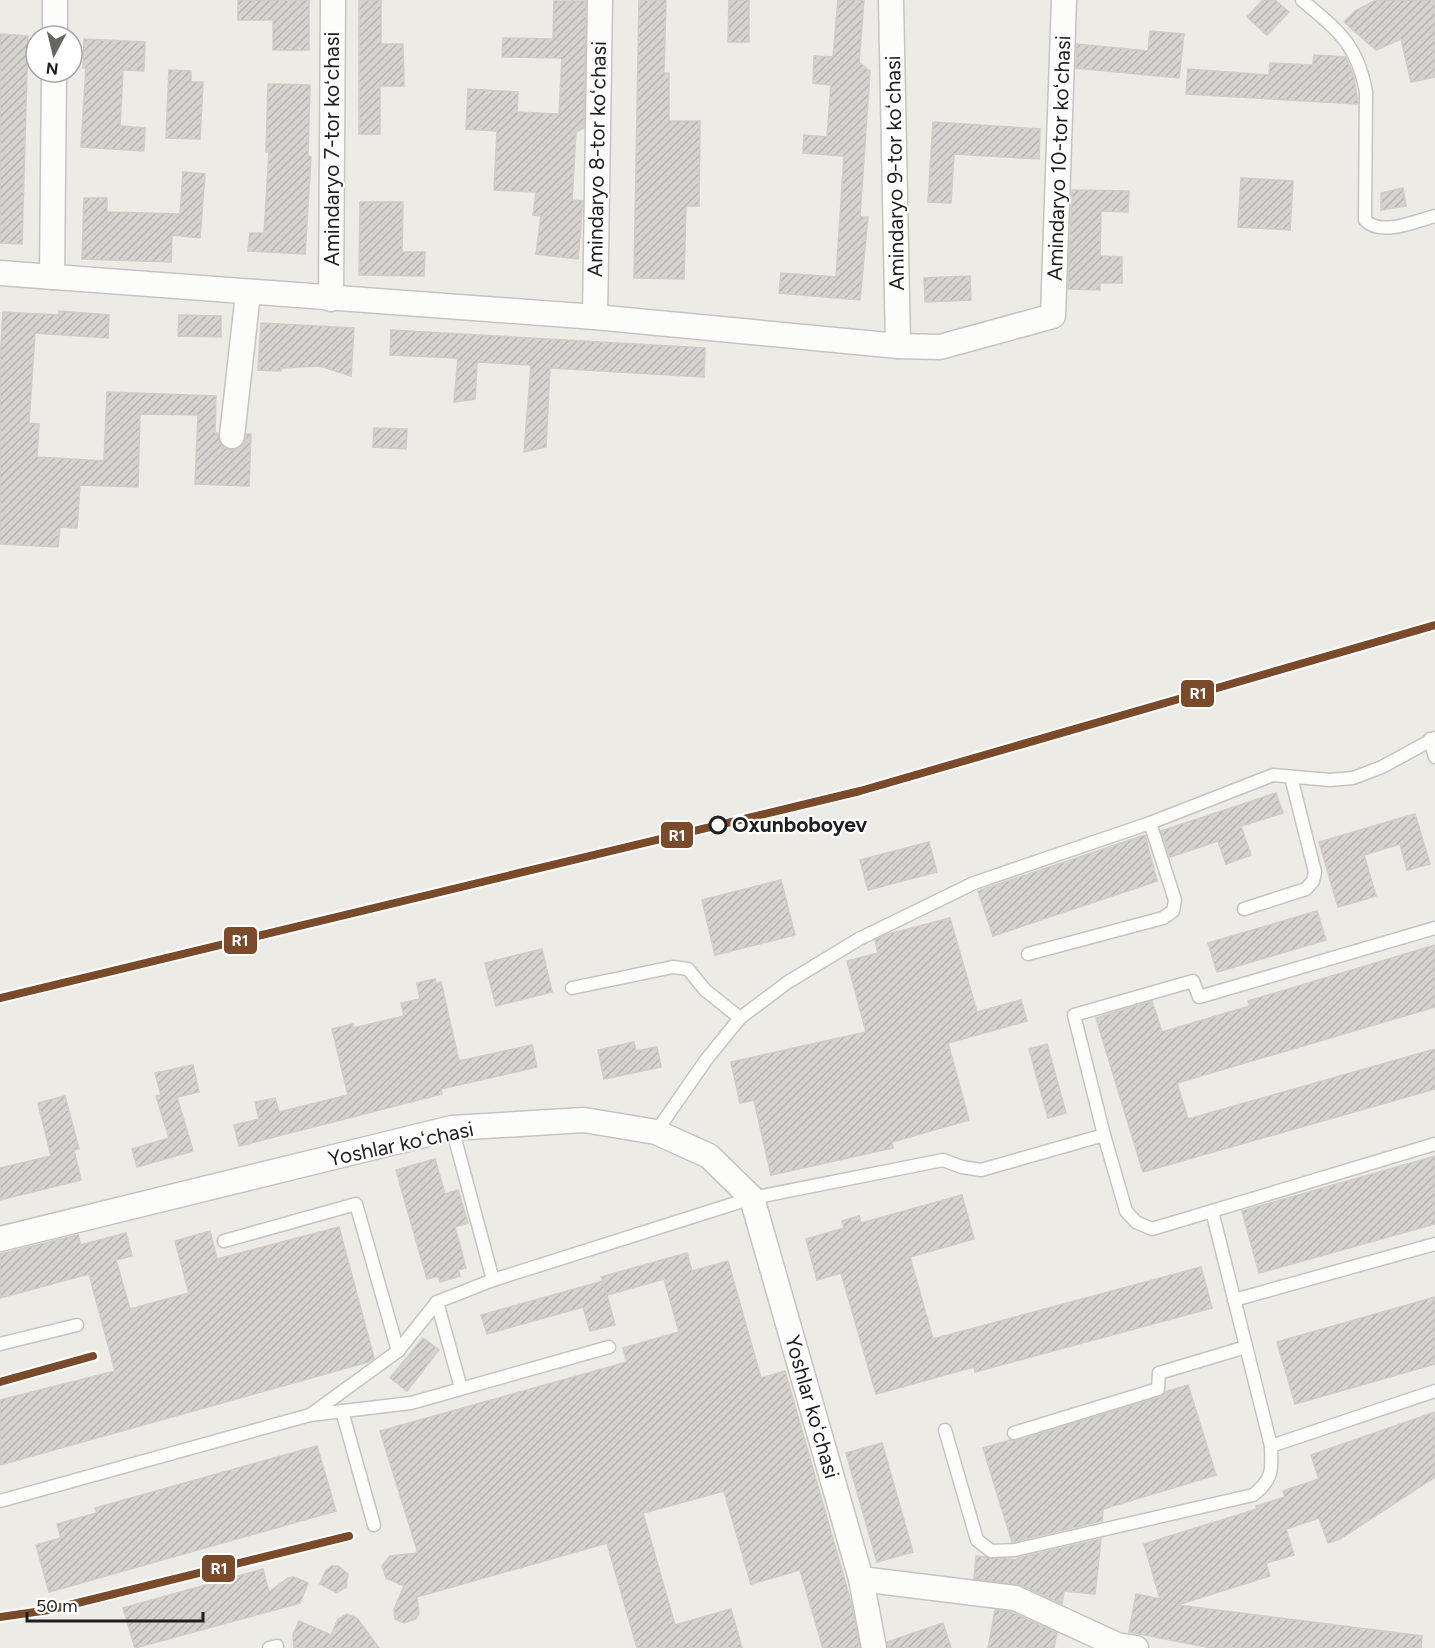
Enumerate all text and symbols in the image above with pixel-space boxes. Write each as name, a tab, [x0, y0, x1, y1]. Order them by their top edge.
north arrow	[24, 24, 84, 84]
street label: Amindaryo 7-tor koʻchasi	[319, 32, 344, 266]
street label: Amindaryo 10-tor koʻchasi	[1042, 35, 1075, 281]
street label: Amindaryo 8-tor koʻchasi	[582, 41, 611, 277]
street label: Amindaryo 9-tor koʻchasi	[880, 55, 909, 291]
text: N	[45, 58, 60, 79]
line badge: R1	[1180, 679, 1215, 708]
text: R1	[1189, 684, 1207, 703]
place label: Oxunboboyev	[732, 812, 868, 837]
marker: Oxunboboyev	[709, 816, 727, 834]
line badge: R1	[660, 821, 694, 849]
text: R1	[668, 826, 686, 845]
line badge: R1	[223, 926, 258, 955]
text: R1	[231, 931, 249, 950]
street label: Yoshlar koʻchasi	[326, 1116, 476, 1171]
street label: Yoshlar koʻchasi	[780, 1332, 845, 1481]
line badge: R1	[201, 1554, 236, 1583]
text: R1	[210, 1559, 228, 1578]
scale bar	[27, 1585, 202, 1623]
text: 50 m	[36, 1595, 78, 1617]

